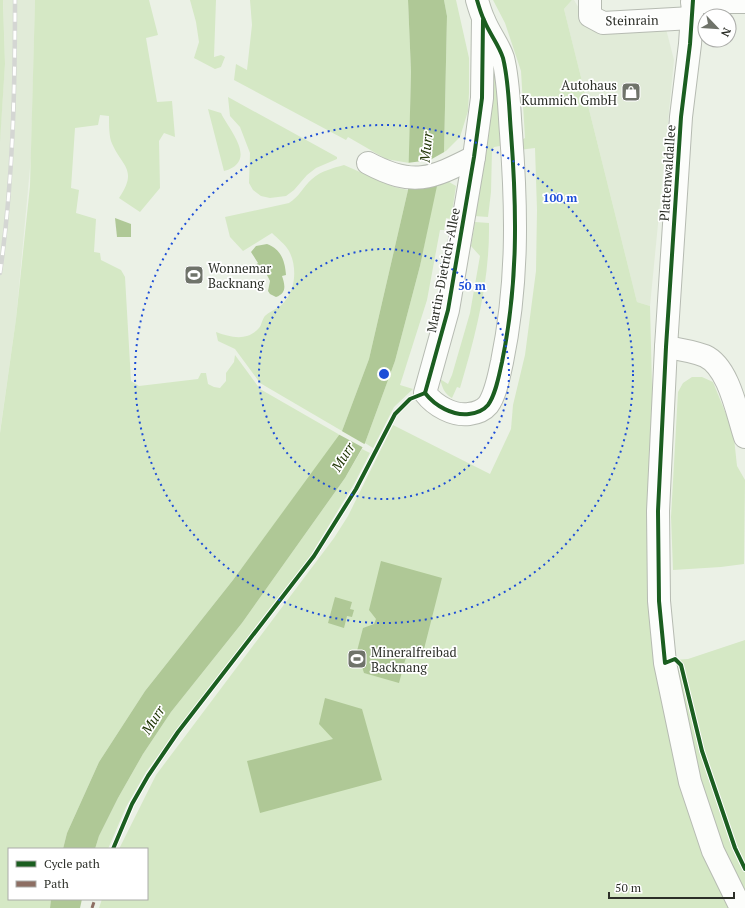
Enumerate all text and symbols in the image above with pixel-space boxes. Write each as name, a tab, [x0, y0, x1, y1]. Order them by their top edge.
north arrow	[697, 8, 737, 48]
street label: Steinrain	[605, 11, 659, 29]
text: N	[718, 25, 734, 40]
place label: Autohaus Kummich GmbH	[521, 76, 618, 109]
shop icon: Autohaus Kummich GmbH	[620, 81, 642, 103]
street label: Plattenwaldallee	[655, 124, 679, 222]
water label: Murr	[414, 130, 437, 164]
text: 100 m	[543, 190, 577, 205]
street label: Martin-Dietrich-Allee	[422, 206, 464, 334]
place label: Wonnemar Backnang	[208, 259, 271, 292]
sports icon: Wonnemar Backnang	[183, 264, 205, 286]
text: 50 m	[458, 278, 486, 293]
centre of rings	[377, 367, 391, 381]
water label: Murr	[326, 438, 359, 475]
place label: Mineralfreibad Backnang	[371, 643, 457, 676]
sports icon: Mineralfreibad Backnang	[346, 648, 368, 670]
water label: Murr	[136, 701, 169, 738]
legend	[8, 848, 148, 900]
text: Cycle path	[44, 856, 100, 871]
scale bar	[609, 874, 734, 900]
text: Path	[44, 876, 69, 891]
text: 50 m	[615, 880, 642, 895]

